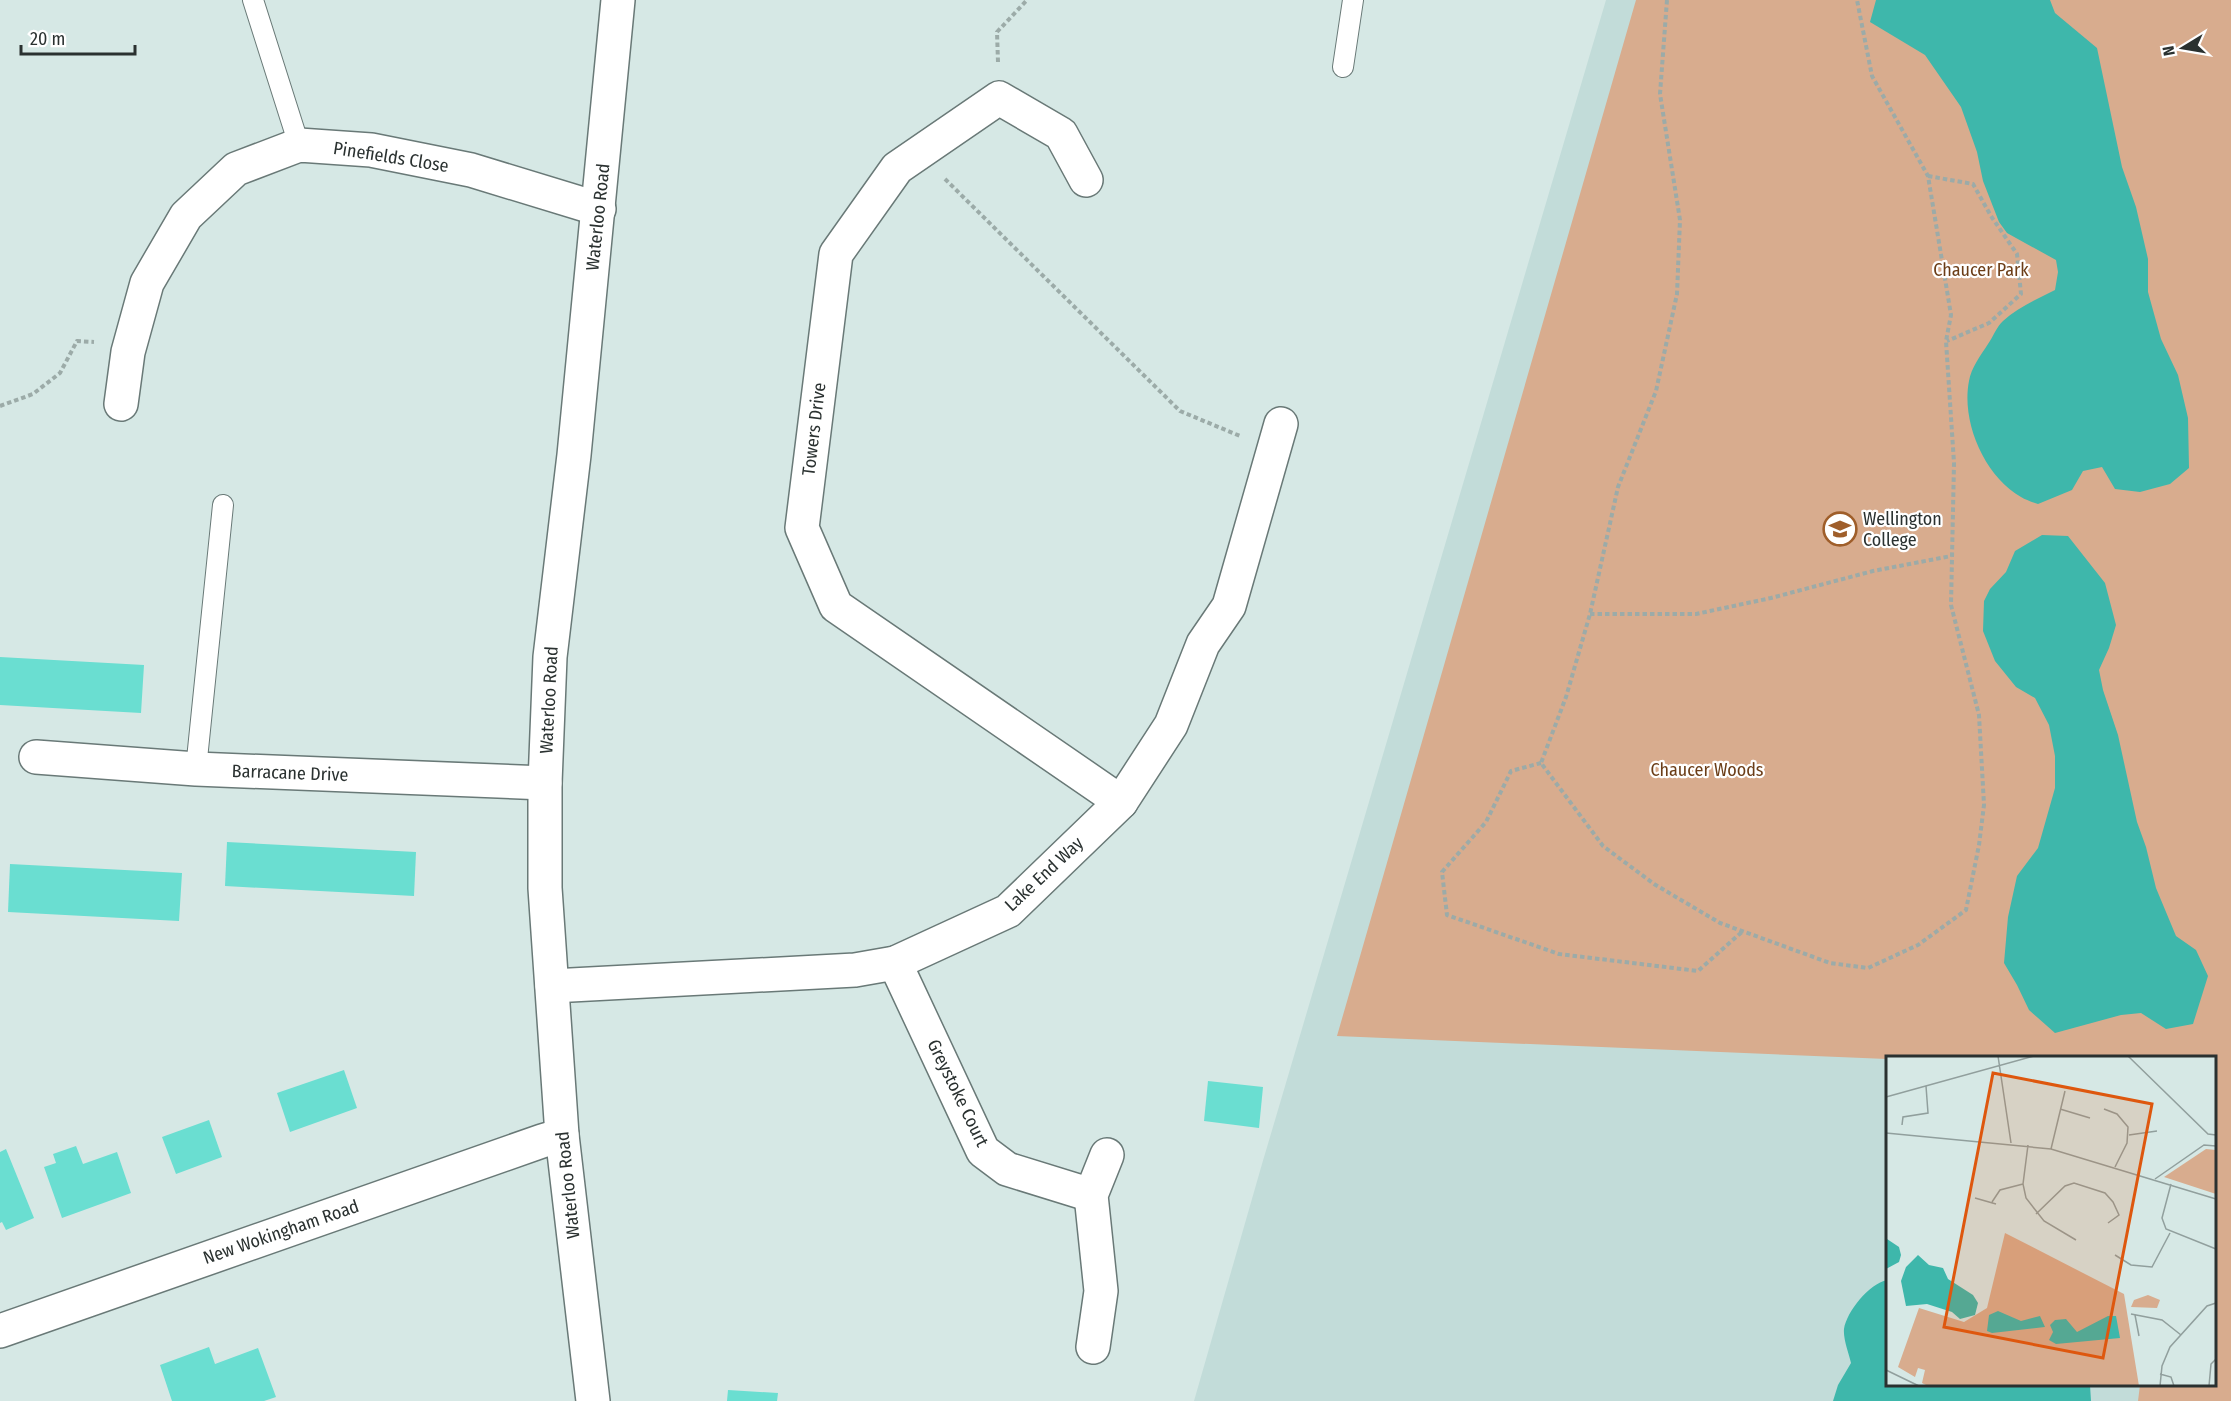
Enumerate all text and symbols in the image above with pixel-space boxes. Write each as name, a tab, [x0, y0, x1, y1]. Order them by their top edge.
scale bar	[21, 18, 135, 56]
north arrow	[2153, 18, 2213, 78]
text: 20 m	[30, 28, 65, 50]
text: N	[2159, 44, 2179, 57]
street label: Pinefields Close	[332, 137, 450, 177]
street label: Waterloo Road	[581, 162, 615, 272]
park label: Chaucer Park	[1933, 259, 2029, 281]
street label: Towers Drive	[797, 381, 831, 477]
place label: Wellington College	[1863, 508, 1942, 551]
school or university icon: Wellington College	[1822, 511, 1858, 547]
street label: Waterloo Road	[535, 646, 563, 754]
park label: Chaucer Woods	[1650, 759, 1764, 781]
street label: Barracane Drive	[231, 760, 349, 786]
street label: Lake End Way	[1000, 832, 1088, 916]
street label: Greystoke Court	[923, 1036, 994, 1150]
inset map	[1886, 1056, 2216, 1386]
street label: Waterloo Road	[551, 1130, 585, 1240]
street label: New Wokingham Road	[200, 1195, 362, 1269]

